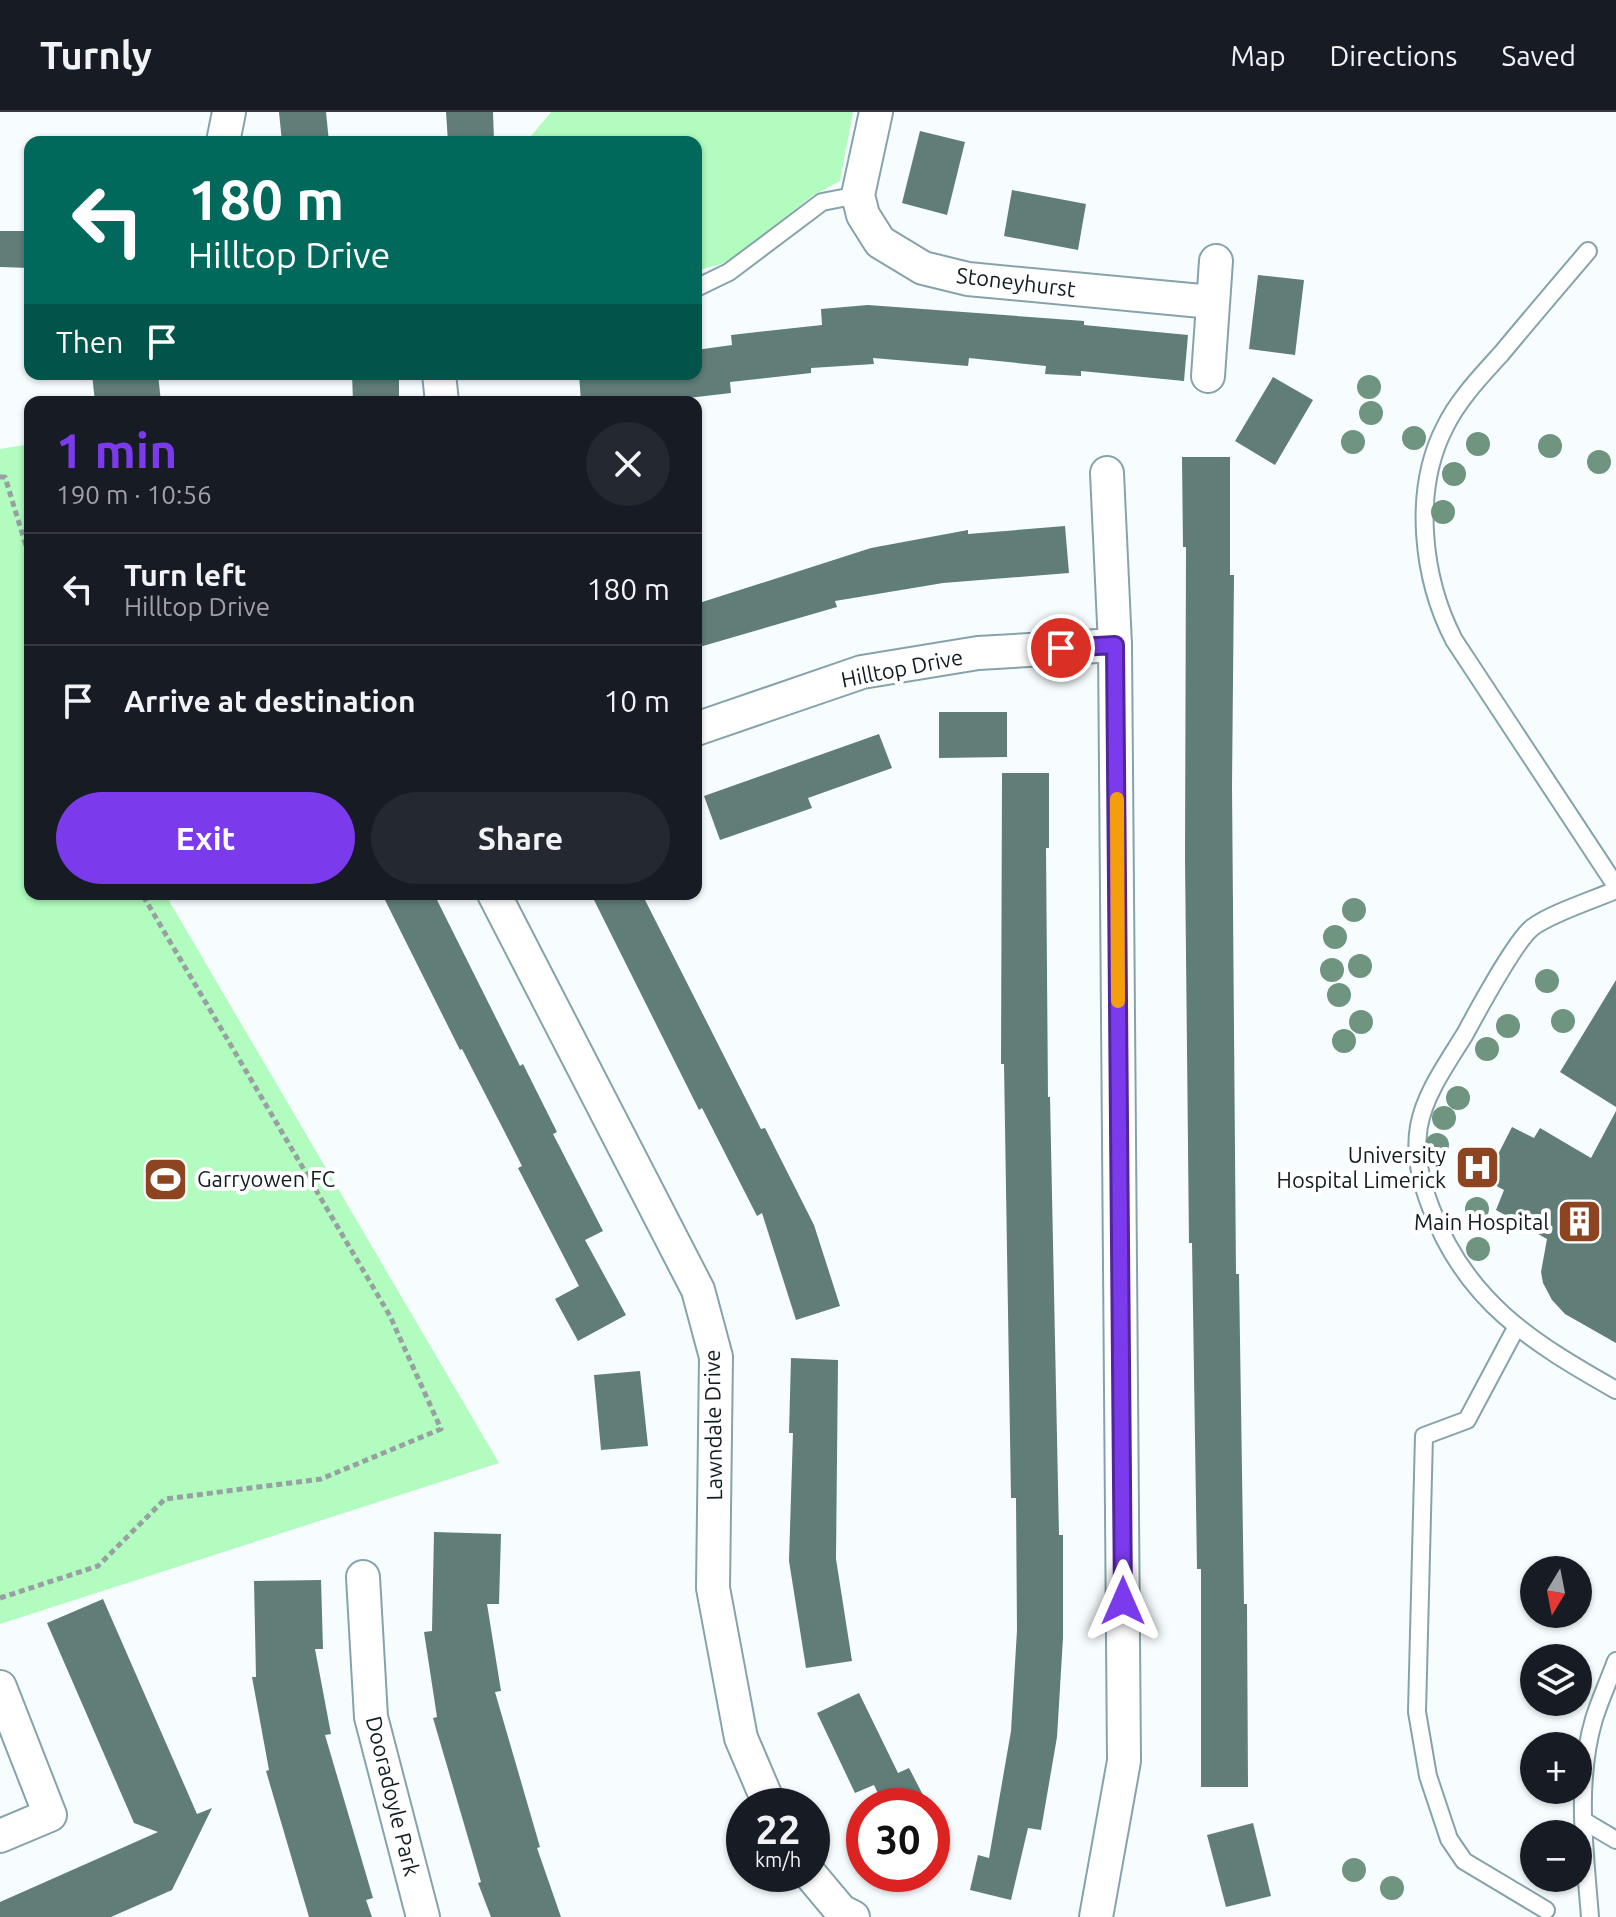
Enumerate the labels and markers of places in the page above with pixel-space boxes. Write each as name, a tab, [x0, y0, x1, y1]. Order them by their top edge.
pin	[1027, 614, 1095, 682]
place label: University Hospital Limerick	[1277, 1142, 1446, 1192]
hospital icon: University Hospital Limerick	[1453, 1144, 1501, 1192]
sports icon: Garryowen FC	[142, 1155, 190, 1203]
place label: Garryowen FC	[197, 1166, 335, 1191]
building icon: Main Hospital	[1556, 1198, 1604, 1246]
place label: Main Hospital	[1414, 1209, 1549, 1234]

